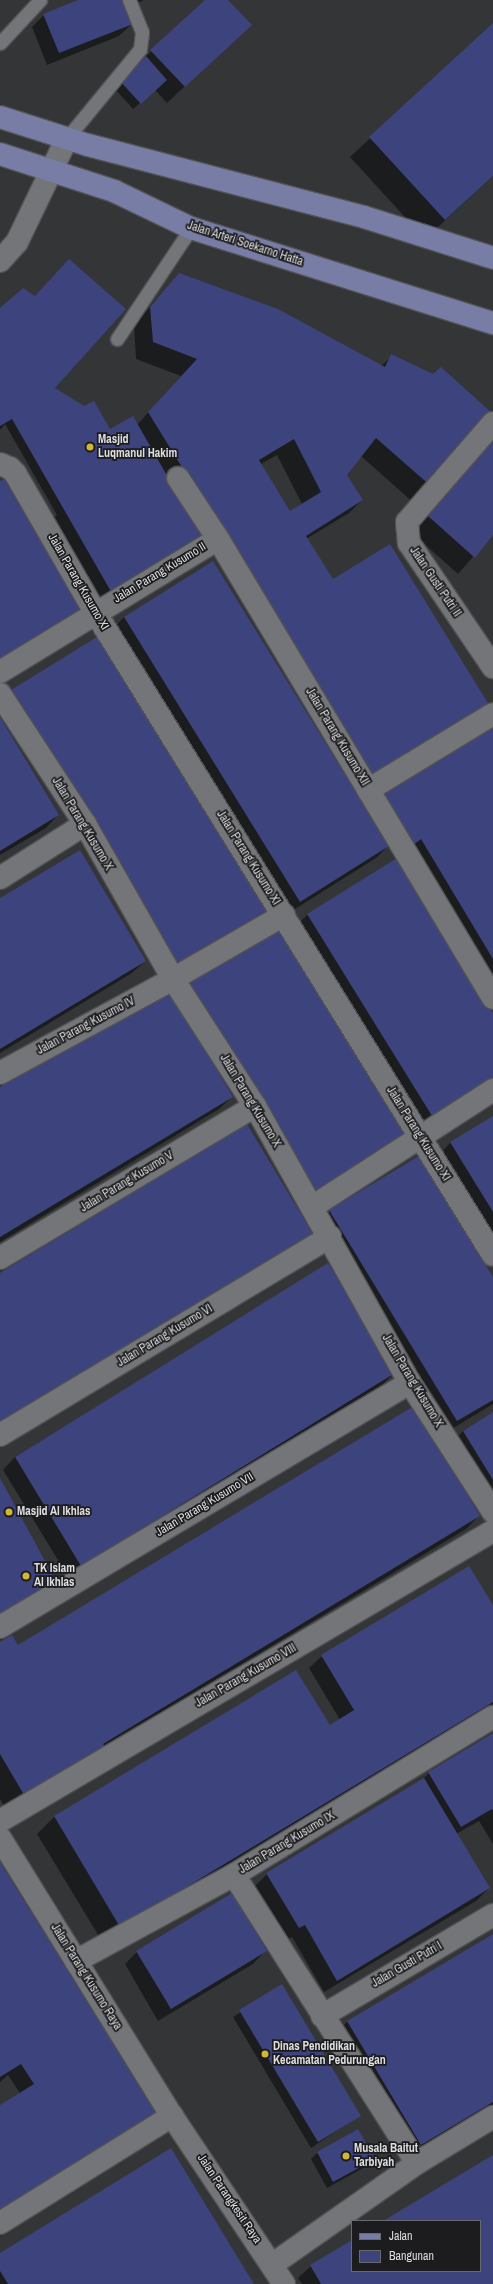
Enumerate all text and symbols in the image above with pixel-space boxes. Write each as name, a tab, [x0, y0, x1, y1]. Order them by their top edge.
street label: Jalan Arteri Soekarno Hatta	[185, 218, 305, 270]
place label: Masjid Luqmanul Hakim	[98, 433, 177, 461]
marker: Masjid Luqmanul Hakim	[85, 442, 95, 452]
street label: Jalan Parang Kusumo XI	[45, 531, 111, 633]
street label: Jalan Parang Kusumo II	[111, 540, 209, 606]
street label: Jalan Gusti Putri II	[406, 544, 464, 620]
street label: Jalan Parang Kusumo XII	[302, 685, 372, 789]
street label: Jalan Parang Kusumo X	[49, 775, 115, 873]
street label: Jalan Parang Kusumo XI	[213, 808, 283, 908]
street label: Jalan Parang Kusumo IV	[35, 994, 137, 1058]
street label: Jalan Parang Kusumo X	[217, 1052, 283, 1150]
street label: Jalan Parang Kusumo XI	[383, 1084, 453, 1184]
street label: Jalan Parang Kusumo V	[78, 1149, 176, 1215]
street label: Jalan Parang Kusumo VI	[115, 1302, 215, 1370]
street label: Jalan Parang Kusumo X	[379, 1332, 445, 1430]
street label: Jalan Parang Kusumo VII	[153, 1470, 257, 1540]
place label: Masjid Al Ikhlas	[17, 1505, 91, 1519]
marker: Masjid Al Ikhlas	[4, 1507, 14, 1517]
place label: TK Islam Al Ikhlas	[34, 1562, 75, 1590]
marker: TK Islam Al Ikhlas	[21, 1571, 31, 1581]
street label: Jalan Parang Kusumo VIII	[193, 1641, 299, 1711]
street label: Jalan Parang Kusumo IX	[237, 1809, 337, 1877]
street label: Jalan Parang Kusumo Raya	[47, 1921, 125, 2033]
street label: Jalan Gusti Putri I	[369, 1939, 445, 1991]
place label: Dinas Pendidikan Kecamatan Pedurungan	[273, 2040, 386, 2068]
marker: Dinas Pendidikan Kecamatan Pedurungan	[260, 2049, 270, 2059]
place label: Musala Baitut Tarbiyah	[354, 2142, 418, 2170]
marker: Musala Baitut Tarbiyah	[341, 2151, 351, 2161]
street label: Jalan Parangkesit Raya	[194, 2152, 264, 2246]
legend	[351, 2220, 481, 2272]
text: Jalan	[389, 2228, 413, 2244]
text: Bangunan	[389, 2248, 434, 2264]

